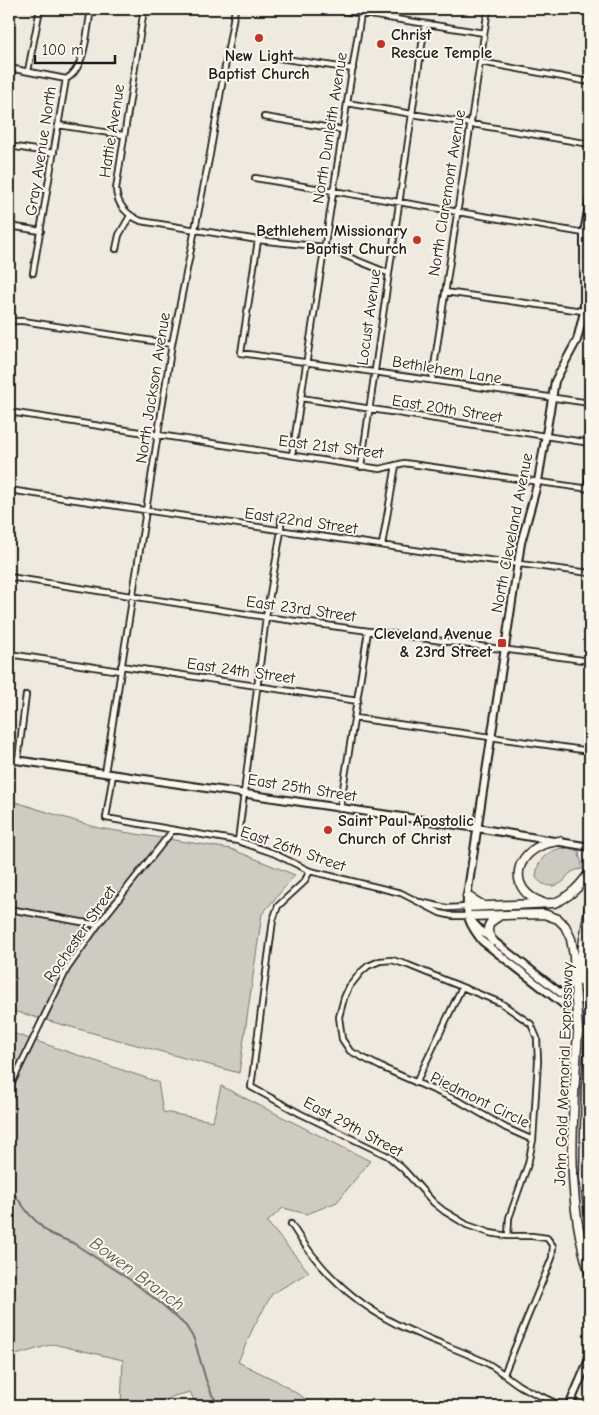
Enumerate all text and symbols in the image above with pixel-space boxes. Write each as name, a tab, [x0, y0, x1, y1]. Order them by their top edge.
place label: Christ Rescue Temple	[391, 26, 492, 62]
scale bar	[35, 32, 115, 64]
marker: New Light Baptist Church	[253, 32, 265, 44]
marker: Christ Rescue Temple	[375, 38, 387, 50]
text: 100 m	[42, 41, 84, 59]
place label: New Light Baptist Church	[208, 47, 310, 83]
street label: North Dunleith Avenue	[309, 51, 351, 205]
street label: Hattie Avenue	[96, 83, 128, 179]
street label: Gray Avenue North	[22, 85, 60, 217]
street label: North Claremont Avenue	[425, 108, 469, 278]
place label: Bethlehem Missionary Baptist Church	[256, 222, 408, 258]
marker: Bethlehem Missionary Baptist Church	[411, 234, 423, 246]
street label: Locust Avenue	[353, 268, 385, 366]
street label: North Jackson Avenue	[132, 311, 174, 465]
street label: Bethlehem Lane	[391, 352, 503, 388]
street label: East 20th Street	[391, 391, 504, 427]
street label: East 21st Street	[277, 432, 385, 462]
street label: North Cleveland Avenue	[488, 451, 536, 615]
street label: East 22nd Street	[243, 504, 359, 538]
street label: East 23rd Street	[245, 592, 357, 626]
place label: Cleveland Avenue & 23rd Street	[374, 625, 493, 661]
marker: Cleveland Avenue & 23rd Street	[496, 637, 508, 649]
street label: East 24th Street	[186, 654, 297, 688]
street label: East 25th Street	[246, 770, 358, 806]
place label: Saint Paul Apostolic Church of Christ	[338, 812, 474, 848]
street label: East 26th Street	[238, 823, 348, 876]
marker: Saint Paul Apostolic Church of Christ	[322, 824, 334, 836]
street label: Rochester Street	[40, 882, 120, 985]
street label: John Gold Memorial Expressway	[551, 961, 577, 1186]
street label: Piedmont Circle	[427, 1068, 533, 1132]
street label: East 29th Street	[300, 1093, 406, 1161]
water label: Bowen Branch	[86, 1233, 188, 1315]

